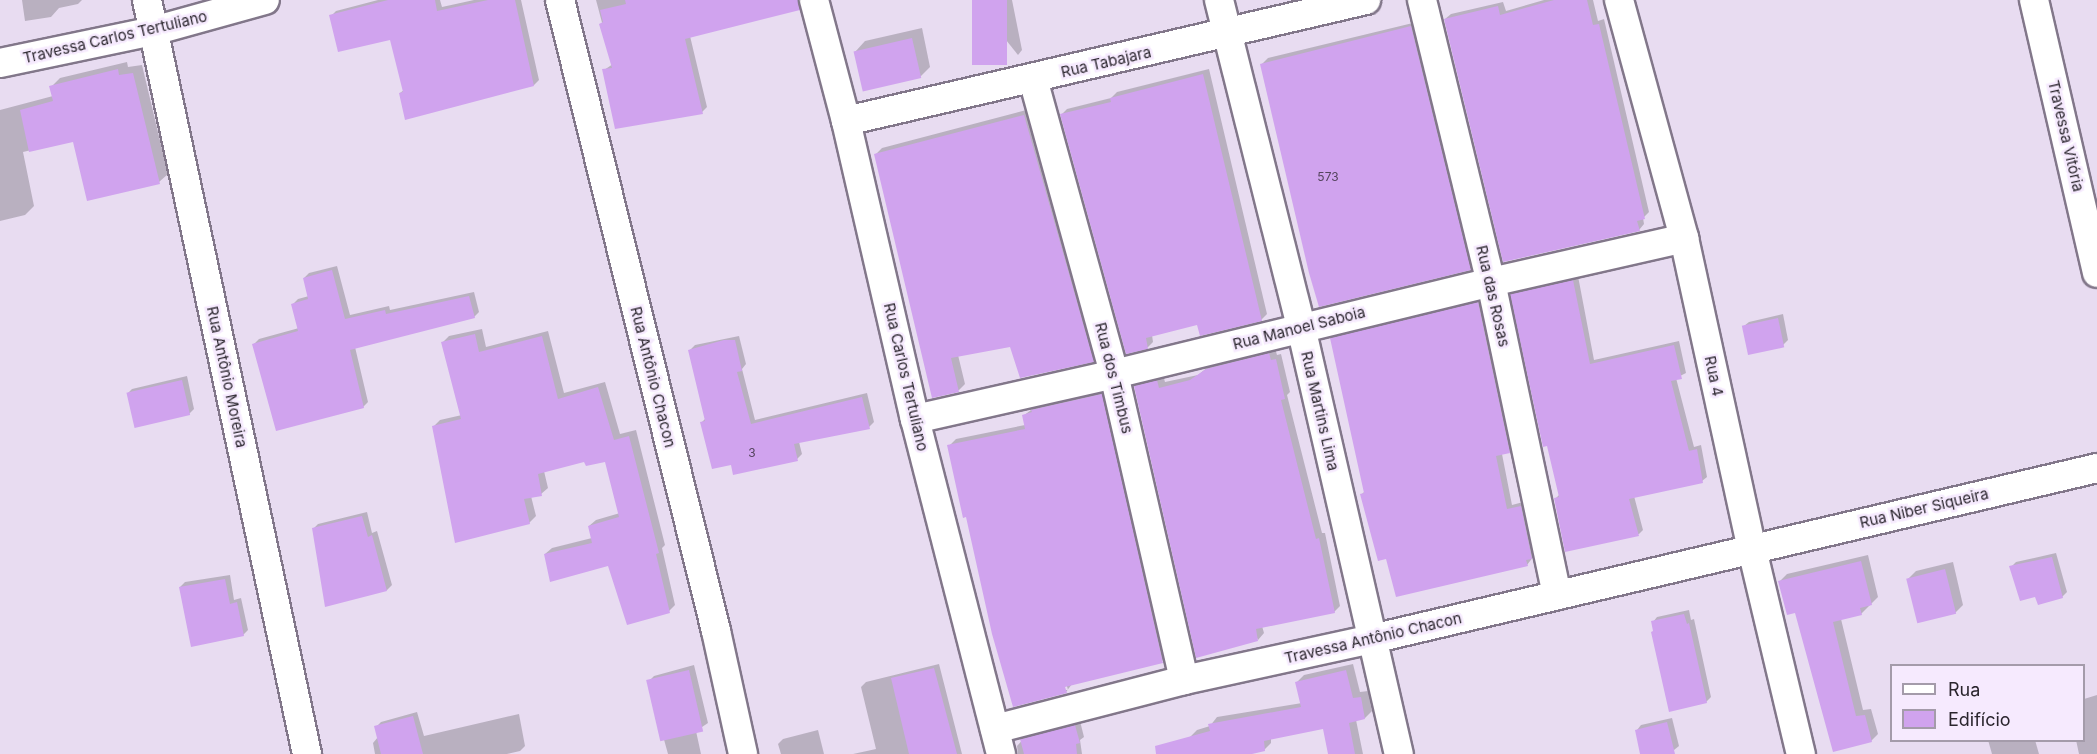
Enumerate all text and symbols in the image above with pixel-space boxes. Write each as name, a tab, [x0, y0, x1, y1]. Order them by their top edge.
street label: Travessa Carlos Tertuliano	[21, 7, 209, 67]
street label: Rua Tabajara	[1059, 43, 1153, 81]
street label: Travessa Vitória	[2044, 79, 2088, 193]
house number: 573	[1317, 170, 1339, 184]
street label: Rua das Rosas	[1473, 244, 1513, 348]
street label: Rua Carlos Tertuliano	[880, 301, 932, 453]
street label: Rua Manoel Saboia	[1231, 303, 1367, 353]
street label: Rua Antônio Moreira	[203, 305, 251, 449]
street label: Rua Antônio Chacon	[627, 305, 679, 449]
street label: Rua dos Timbus	[1091, 321, 1137, 435]
street label: Rua Martins Lima	[1297, 349, 1343, 473]
street label: Rua 4	[1701, 354, 1727, 398]
house number: 3	[748, 446, 756, 460]
street label: Rua Niber Siqueira	[1858, 484, 1990, 532]
street label: Travessa Antônio Chacon	[1283, 609, 1463, 667]
legend	[1890, 664, 2085, 742]
text: Rua	[1948, 679, 1980, 700]
text: Edifício	[1948, 709, 2011, 730]

